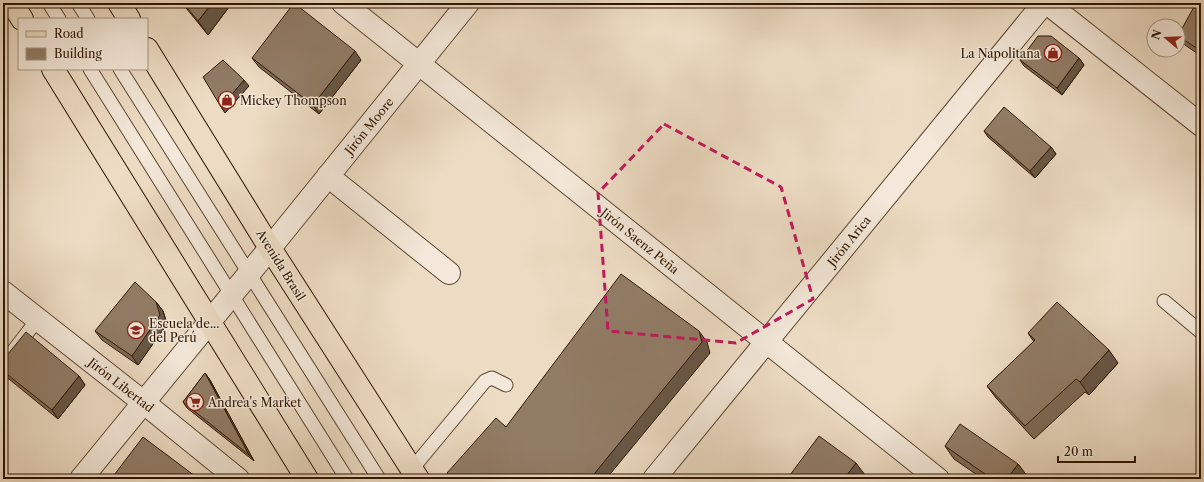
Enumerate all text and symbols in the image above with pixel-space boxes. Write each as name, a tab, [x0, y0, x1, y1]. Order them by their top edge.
legend	[18, 18, 148, 70]
north arrow	[1146, 18, 1186, 58]
text: Road	[54, 26, 84, 41]
text: N	[1148, 28, 1165, 42]
shop icon: La Napolitana	[1043, 43, 1063, 63]
text: Building	[54, 46, 102, 61]
place label: La Napolitana	[960, 46, 1041, 61]
shop icon: Mickey Thompson	[217, 90, 237, 110]
place label: Mickey Thompson	[240, 93, 347, 108]
street label: Jirón Moore	[340, 94, 397, 159]
street label: Jirón Saenz Peña	[596, 204, 683, 277]
street label: Jirón Arica	[823, 212, 874, 271]
street label: Avenida Brasil	[253, 226, 309, 304]
place label: Escuela de... del Perú	[149, 316, 219, 345]
school or university icon: Escuela de... del Perú	[126, 320, 146, 340]
street label: Jirón Libertad	[84, 353, 157, 416]
supermarket icon: Andrea's Market	[185, 392, 205, 412]
place label: Andrea's Market	[207, 395, 302, 410]
scale bar	[1058, 438, 1135, 464]
text: 20 m	[1064, 444, 1093, 459]

